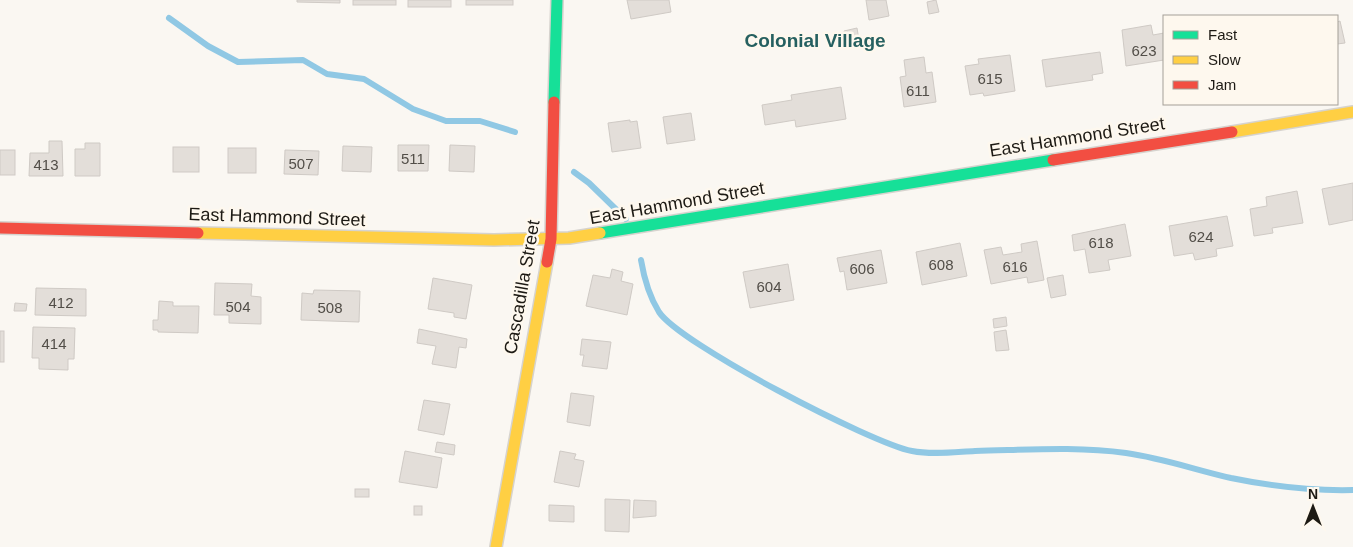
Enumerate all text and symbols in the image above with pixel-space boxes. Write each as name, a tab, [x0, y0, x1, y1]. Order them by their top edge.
legend	[1163, 15, 1338, 105]
text: Fast	[1208, 26, 1238, 43]
district label: Colonial Village	[744, 30, 886, 51]
house number: 623	[1131, 42, 1157, 59]
text: Slow	[1208, 51, 1241, 68]
house number: 615	[977, 70, 1003, 87]
text: Jam	[1208, 76, 1236, 93]
house number: 611	[906, 82, 930, 99]
street label: East Hammond Street	[988, 113, 1166, 161]
house number: 511	[401, 150, 425, 167]
house number: 507	[288, 155, 314, 172]
house number: 413	[33, 156, 59, 173]
street label: East Hammond Street	[588, 178, 766, 228]
street label: East Hammond Street	[188, 204, 366, 230]
street label: Cascadilla Street	[500, 218, 544, 356]
house number: 624	[1188, 228, 1214, 245]
house number: 618	[1088, 234, 1114, 251]
house number: 608	[928, 256, 954, 273]
house number: 616	[1002, 258, 1028, 275]
house number: 606	[849, 260, 875, 277]
house number: 604	[756, 278, 782, 295]
house number: 412	[48, 294, 74, 311]
house number: 504	[225, 298, 251, 315]
house number: 508	[317, 299, 343, 316]
house number: 414	[41, 335, 67, 352]
north arrow	[1288, 482, 1338, 532]
text: N	[1308, 486, 1318, 502]

